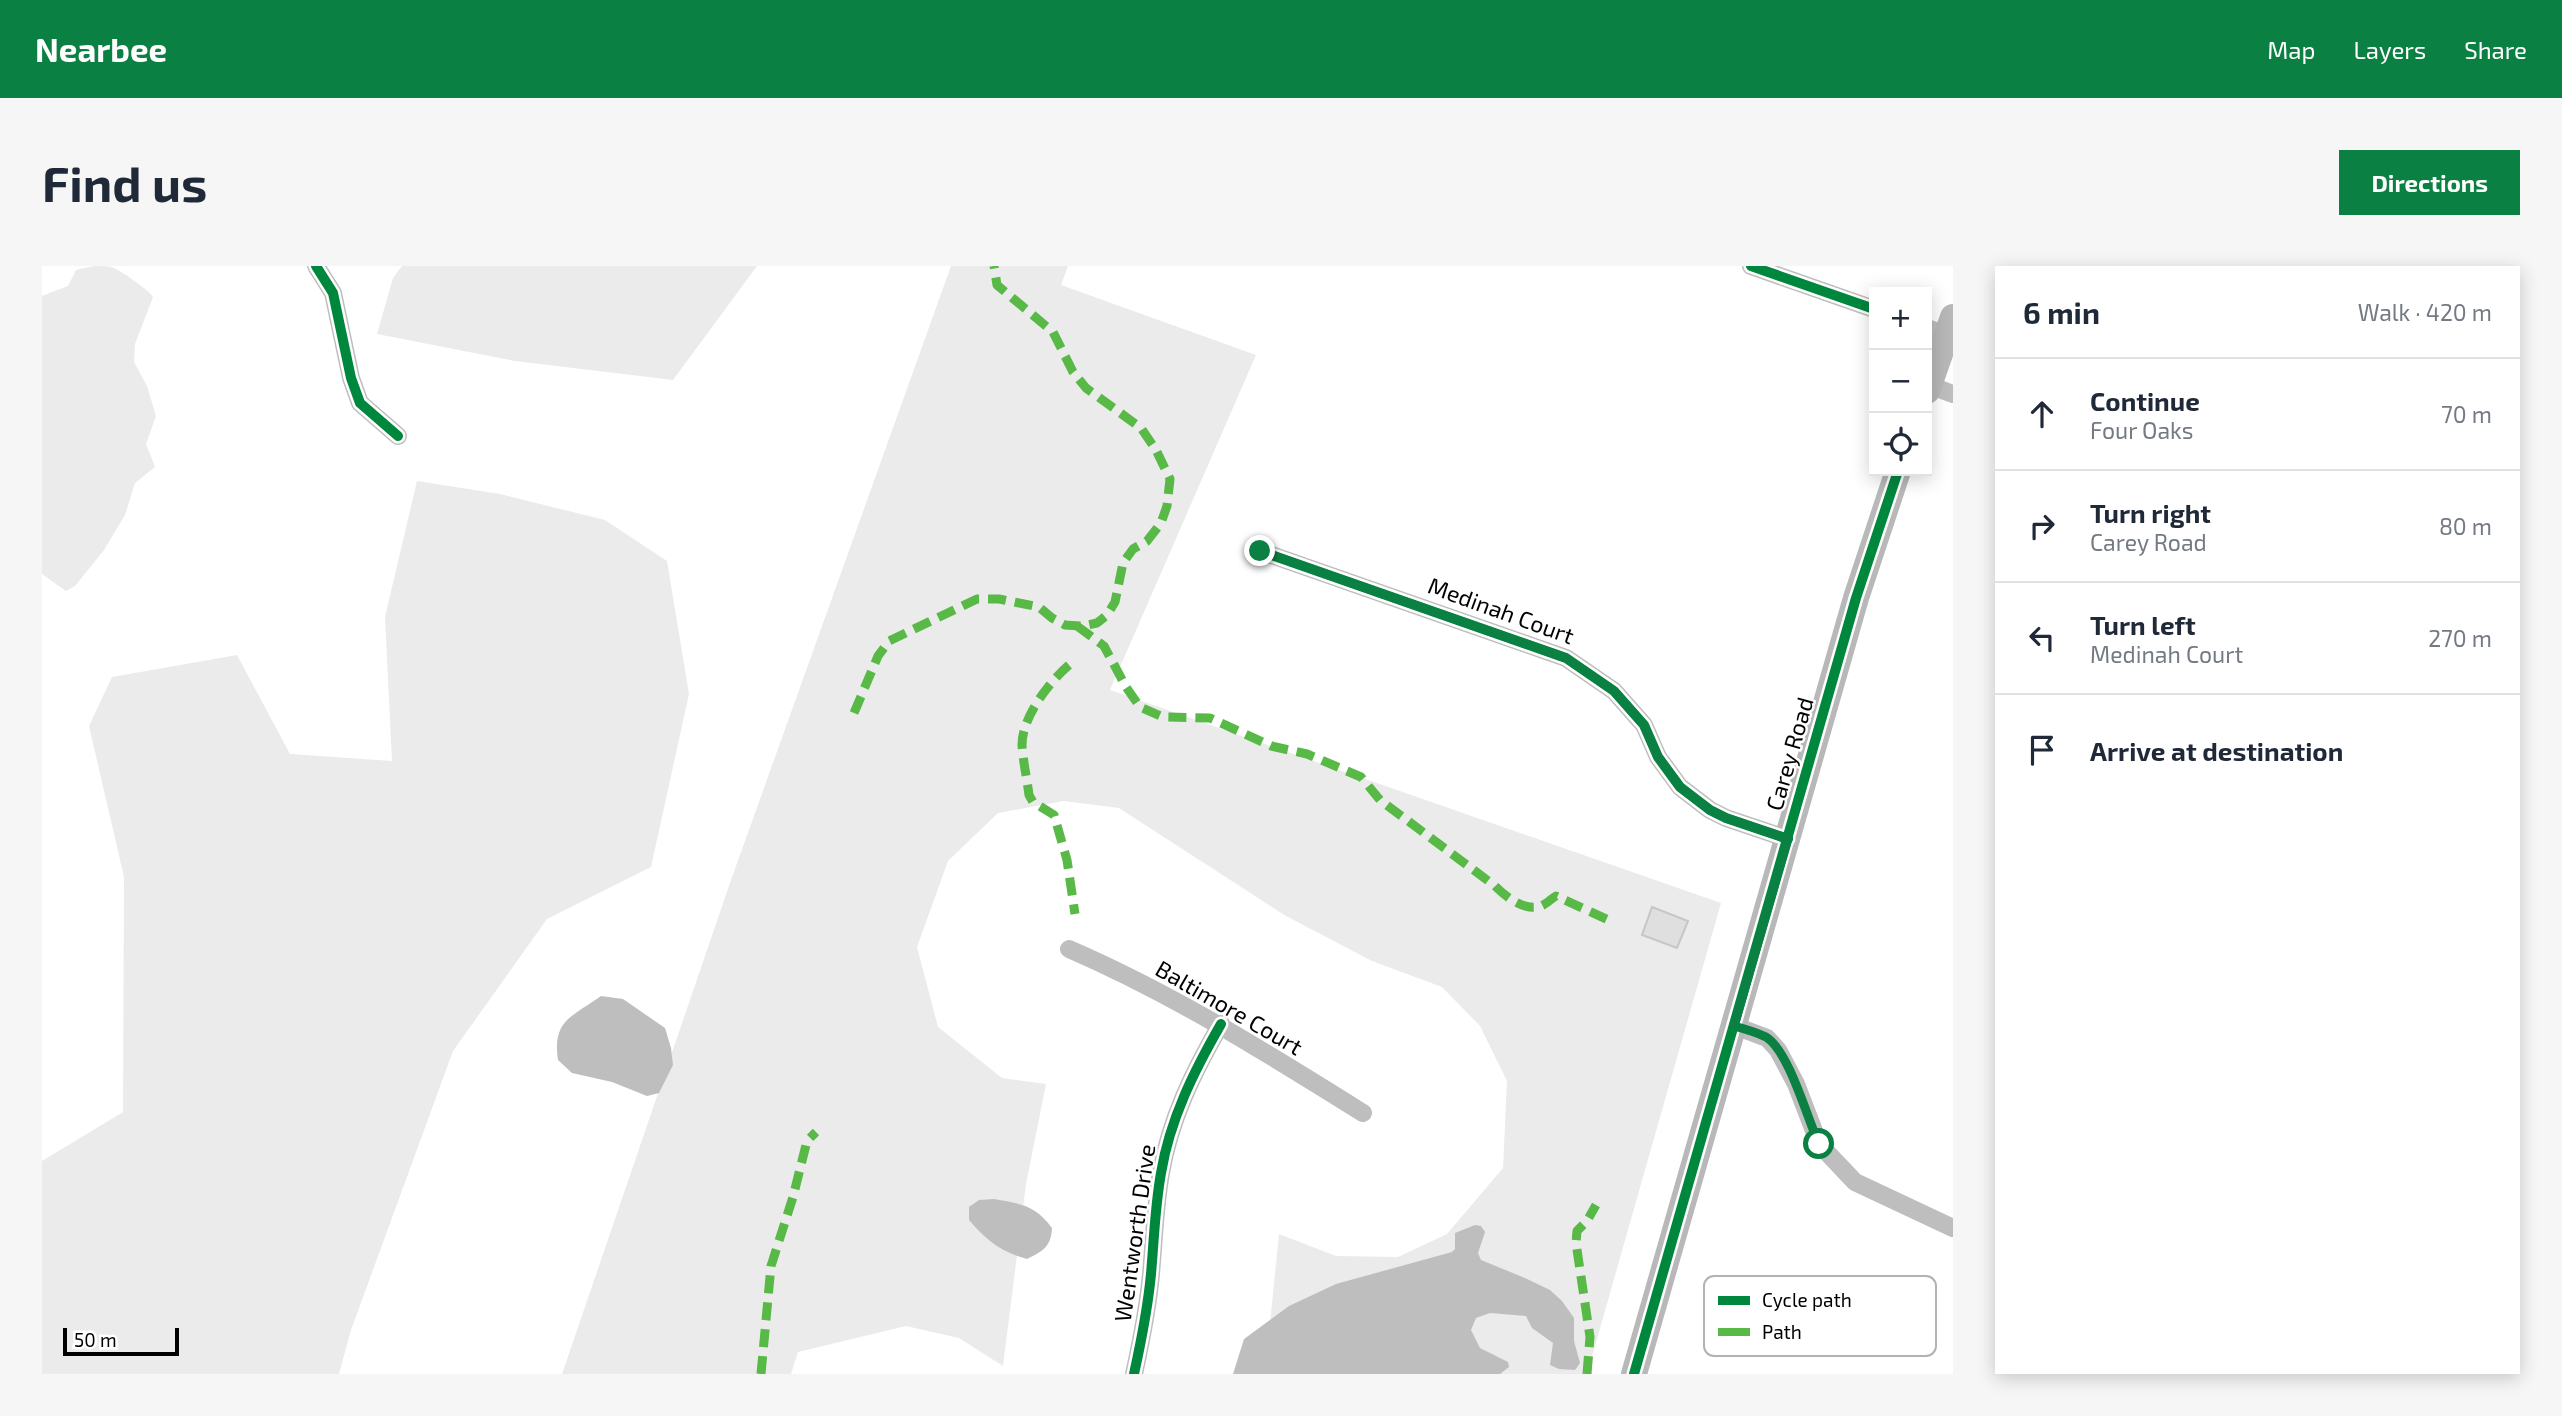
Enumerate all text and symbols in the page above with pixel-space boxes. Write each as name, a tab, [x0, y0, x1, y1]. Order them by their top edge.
text: Nearbee	[35, 29, 167, 69]
text: Map	[2267, 35, 2315, 64]
text: Layers	[2353, 35, 2426, 64]
text: Share	[2464, 35, 2527, 64]
button: Directions	[2339, 150, 2520, 215]
text: Find us	[42, 153, 207, 212]
map controls	[1869, 287, 1932, 476]
button: +	[1869, 287, 1932, 350]
text: 6 min	[2023, 294, 2100, 330]
text: Walk · 420 m	[2358, 298, 2492, 326]
button: −	[1869, 350, 1932, 413]
text: Continue	[2090, 385, 2200, 416]
icon: ahead	[2023, 395, 2061, 433]
text: 70 m	[2441, 400, 2492, 428]
button: locate	[1869, 413, 1932, 476]
text: Four Oaks	[2090, 416, 2193, 444]
text: Turn right	[2090, 497, 2211, 528]
icon: right	[2023, 507, 2061, 545]
text: 80 m	[2439, 512, 2492, 540]
text: Carey Road	[2090, 528, 2207, 556]
route end	[1244, 535, 1275, 566]
street label: Medinah Court	[1425, 571, 1578, 649]
text: Turn left	[2090, 609, 2196, 640]
icon: left	[2023, 619, 2061, 657]
text: 270 m	[2428, 624, 2492, 652]
text: Medinah Court	[2090, 640, 2243, 668]
street label: Carey Road	[1759, 694, 1819, 814]
icon: arrive	[2023, 731, 2061, 769]
text: Arrive at destination	[2090, 735, 2343, 766]
street label: Baltimore Court	[1151, 954, 1308, 1061]
route start	[1803, 1128, 1834, 1159]
street label: Wentworth Drive	[1108, 1142, 1160, 1323]
legend	[1704, 1276, 1936, 1356]
text: Cycle path	[1762, 1288, 1852, 1311]
text: Path	[1762, 1320, 1802, 1343]
scale bar	[63, 1325, 178, 1357]
text: 50 m	[74, 1328, 117, 1351]

